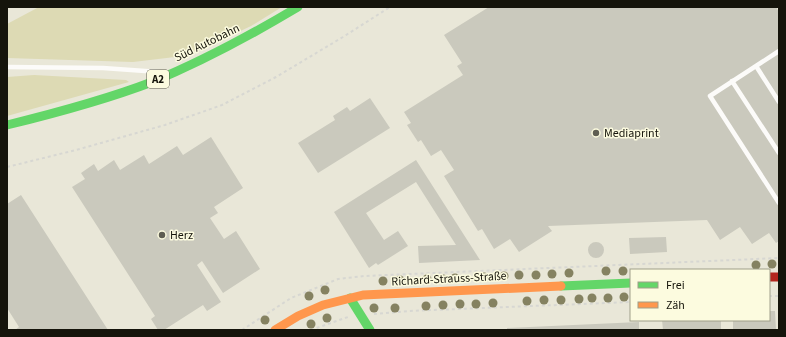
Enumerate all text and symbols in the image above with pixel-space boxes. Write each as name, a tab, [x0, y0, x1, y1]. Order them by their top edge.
street label: Süd Autobahn	[171, 20, 243, 66]
road number: A2	[147, 70, 169, 88]
place label: Mediaprint	[604, 125, 659, 142]
marker: Mediaprint	[591, 128, 601, 138]
place label: Herz	[170, 227, 193, 244]
marker: Herz	[157, 230, 167, 240]
street label: Richard-Strauss-Straße	[391, 267, 507, 291]
legend	[630, 269, 770, 321]
text: Frei	[666, 277, 685, 294]
text: Zäh	[666, 297, 685, 314]

